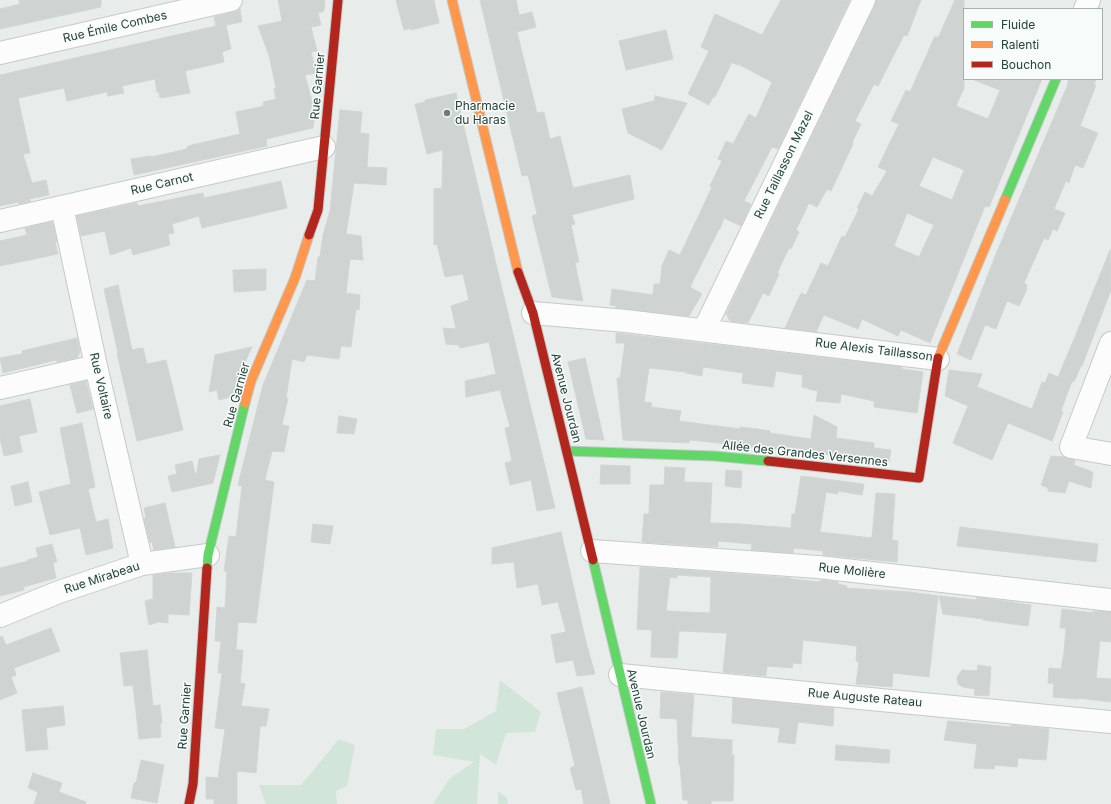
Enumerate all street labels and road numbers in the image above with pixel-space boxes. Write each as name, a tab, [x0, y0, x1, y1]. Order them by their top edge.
street label: Rue Émile Combes	[62, 8, 168, 46]
street label: Rue Garnier	[308, 52, 328, 120]
street label: Rue Taillasson Mazel	[752, 109, 816, 221]
street label: Rue Carnot	[129, 170, 195, 198]
street label: Rue Alexis Taillasson	[814, 336, 934, 364]
street label: Rue Voltaire	[86, 351, 116, 421]
street label: Avenue Jourdan	[548, 352, 584, 444]
street label: Rue Garnier	[221, 361, 253, 429]
street label: Allée des Grandes Versennes	[721, 438, 889, 470]
street label: Rue Mirabeau	[62, 559, 142, 597]
street label: Rue Molière	[818, 560, 886, 582]
street label: Avenue Jourdan	[624, 667, 658, 761]
street label: Rue Garnier	[175, 682, 195, 750]
street label: Rue Auguste Rateau	[807, 686, 923, 710]

